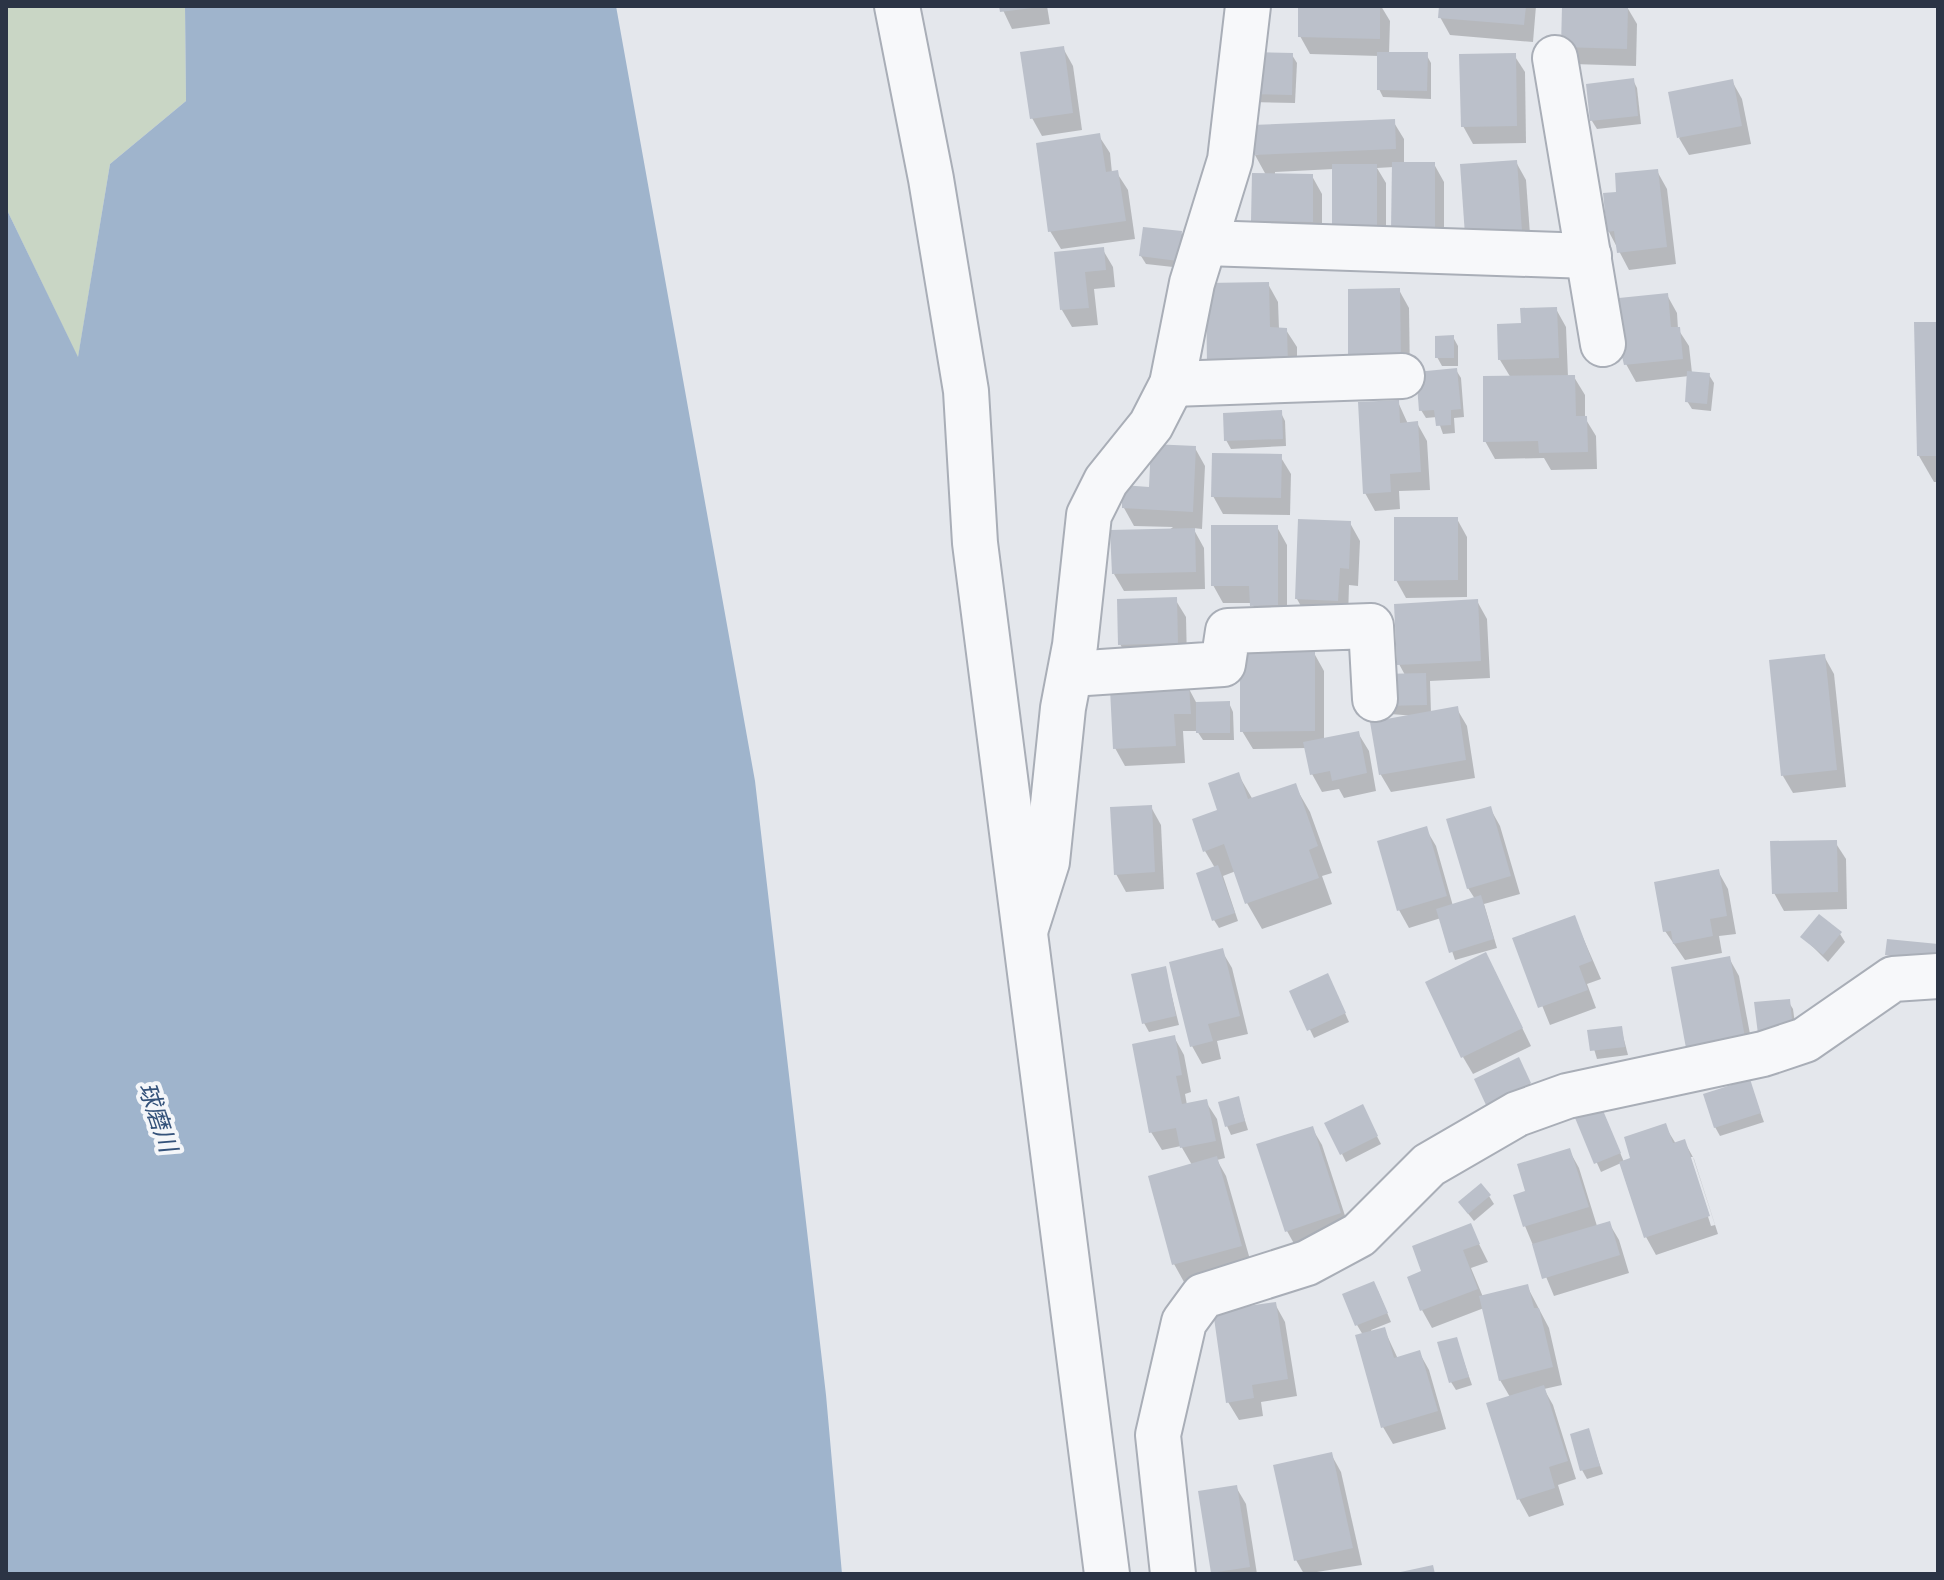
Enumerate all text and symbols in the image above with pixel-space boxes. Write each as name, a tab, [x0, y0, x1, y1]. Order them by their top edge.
water label: 球磨川	[131, 1078, 186, 1159]

